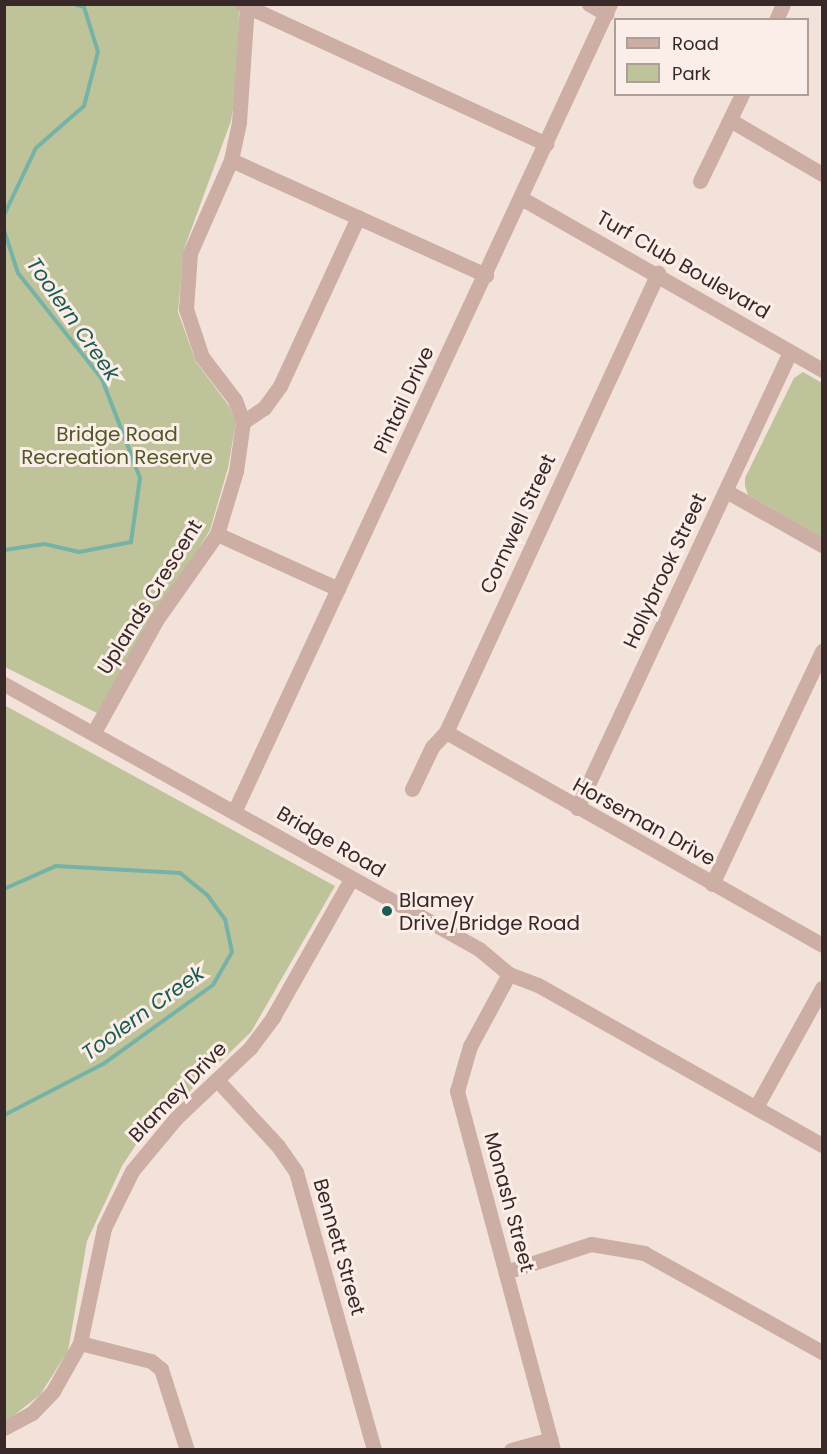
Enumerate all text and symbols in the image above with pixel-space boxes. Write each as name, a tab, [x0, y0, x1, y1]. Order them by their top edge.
legend	[614, 18, 809, 96]
text: Road	[672, 31, 719, 56]
text: Park	[672, 61, 711, 86]
street label: Turf Club Boulevard	[592, 206, 774, 324]
water label: Toolern Creek	[21, 252, 125, 386]
street label: Pintail Drive	[369, 343, 439, 457]
park label: Bridge Road Recreation Reserve	[21, 422, 213, 469]
street label: Cornwell Street	[475, 450, 561, 598]
street label: Hollybrook Street	[619, 490, 711, 652]
street label: Uplands Crescent	[93, 515, 207, 679]
street label: Horseman Drive	[569, 773, 719, 871]
street label: Bridge Road	[272, 801, 390, 883]
place label: Blamey Drive/Bridge Road	[399, 888, 580, 935]
marker: Blamey Drive/Bridge Road	[380, 904, 394, 918]
water label: Toolern Creek	[77, 960, 209, 1066]
street label: Blamey Drive	[124, 1037, 232, 1147]
street label: Monash Street	[479, 1130, 539, 1274]
street label: Bennett Street	[308, 1176, 370, 1318]

